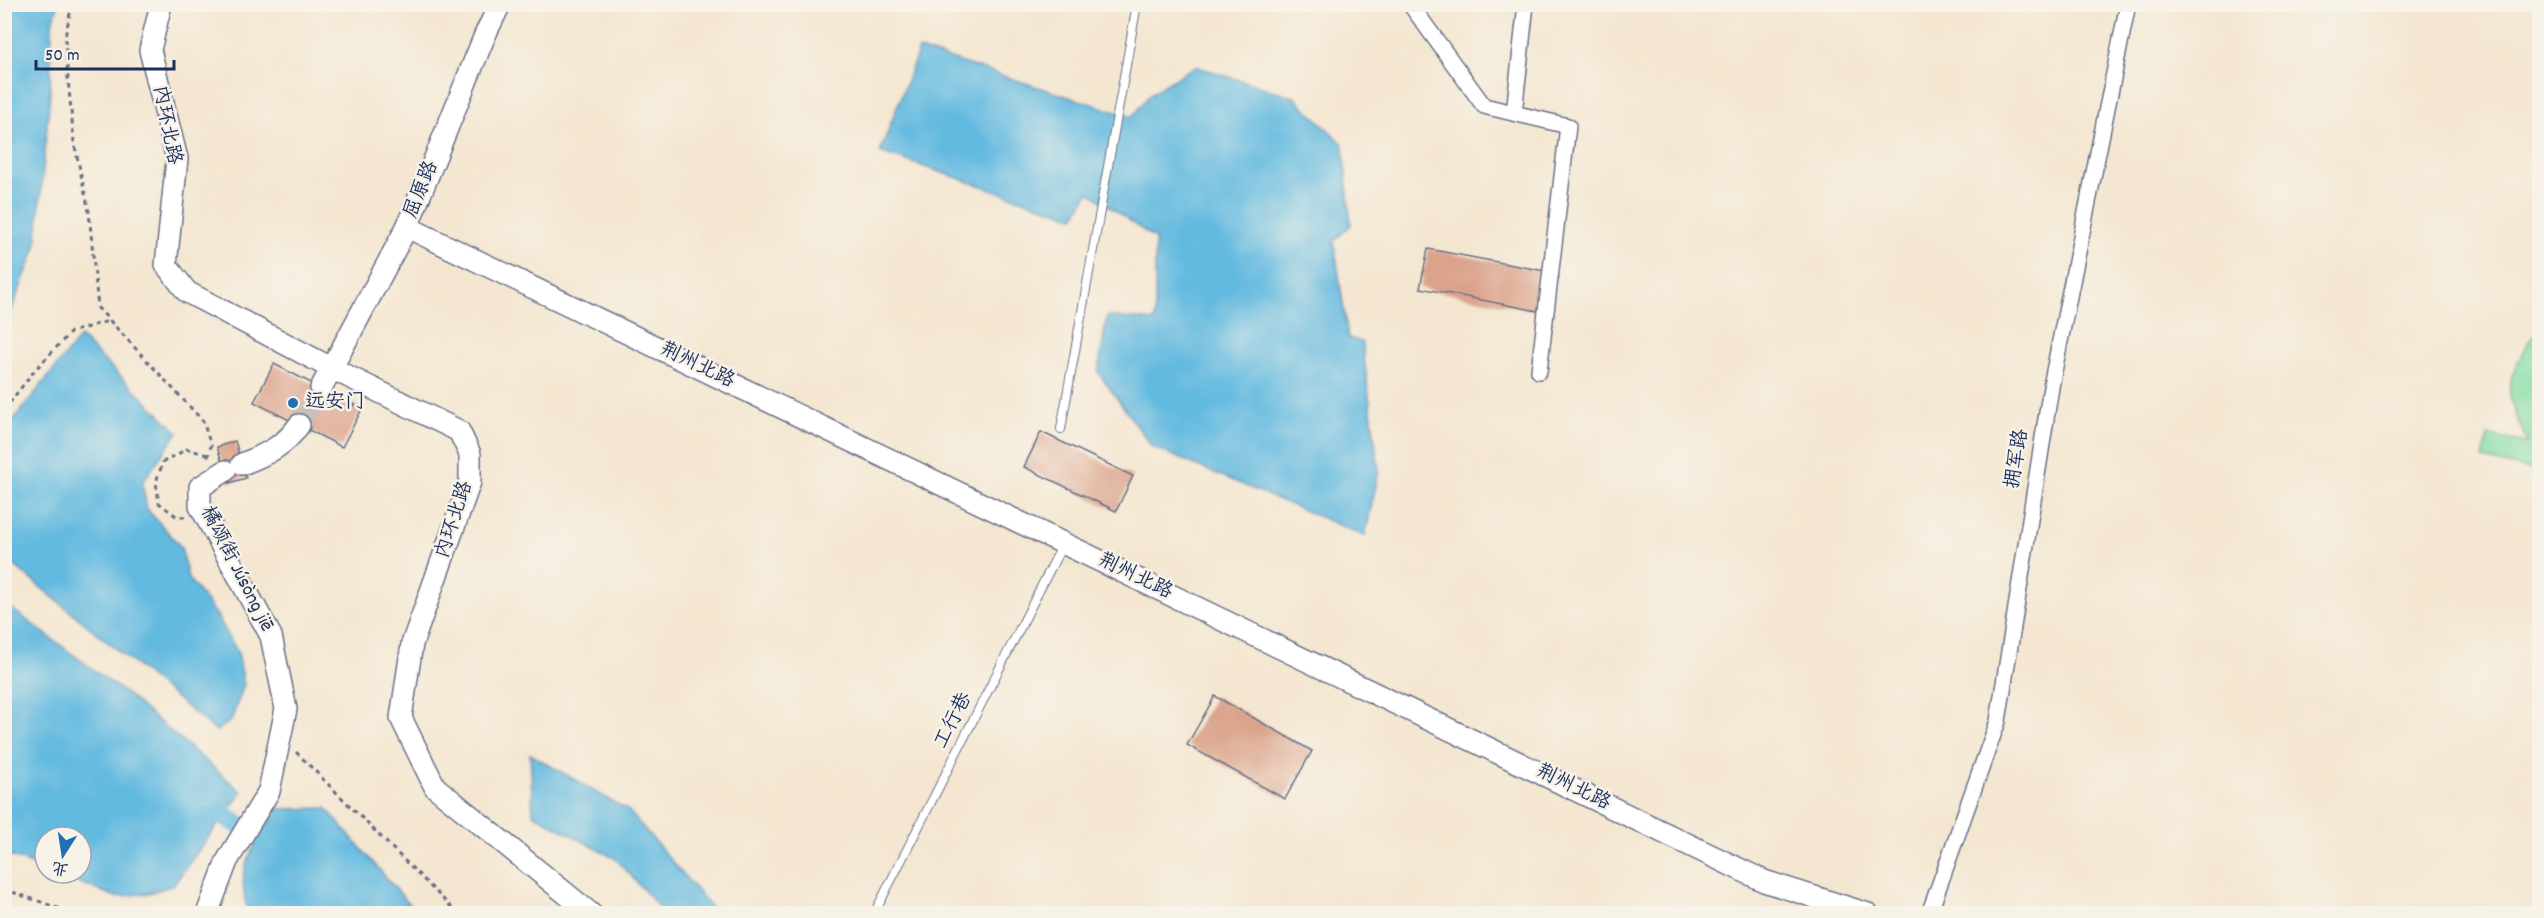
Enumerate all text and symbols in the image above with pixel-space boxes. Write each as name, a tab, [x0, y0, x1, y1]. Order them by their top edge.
scale bar	[36, 33, 174, 71]
text: 50 m	[45, 44, 80, 69]
street label: 内环北路	[145, 83, 188, 168]
street label: 屈原路	[398, 156, 447, 223]
street label: 荆州北路	[655, 336, 740, 397]
place label: 远安门	[305, 389, 365, 417]
marker: 远安门	[286, 396, 300, 410]
street label: 拥军路	[1999, 426, 2037, 491]
street label: 内环北路	[429, 477, 481, 562]
street label: 橘颂街 Júsòng jiē	[192, 501, 280, 637]
street label: 荆州北路	[1093, 547, 1178, 608]
street label: 工行巷	[928, 687, 981, 754]
street label: 荆州北路	[1531, 758, 1616, 819]
north arrow	[33, 825, 93, 885]
text: 北	[50, 854, 71, 880]

